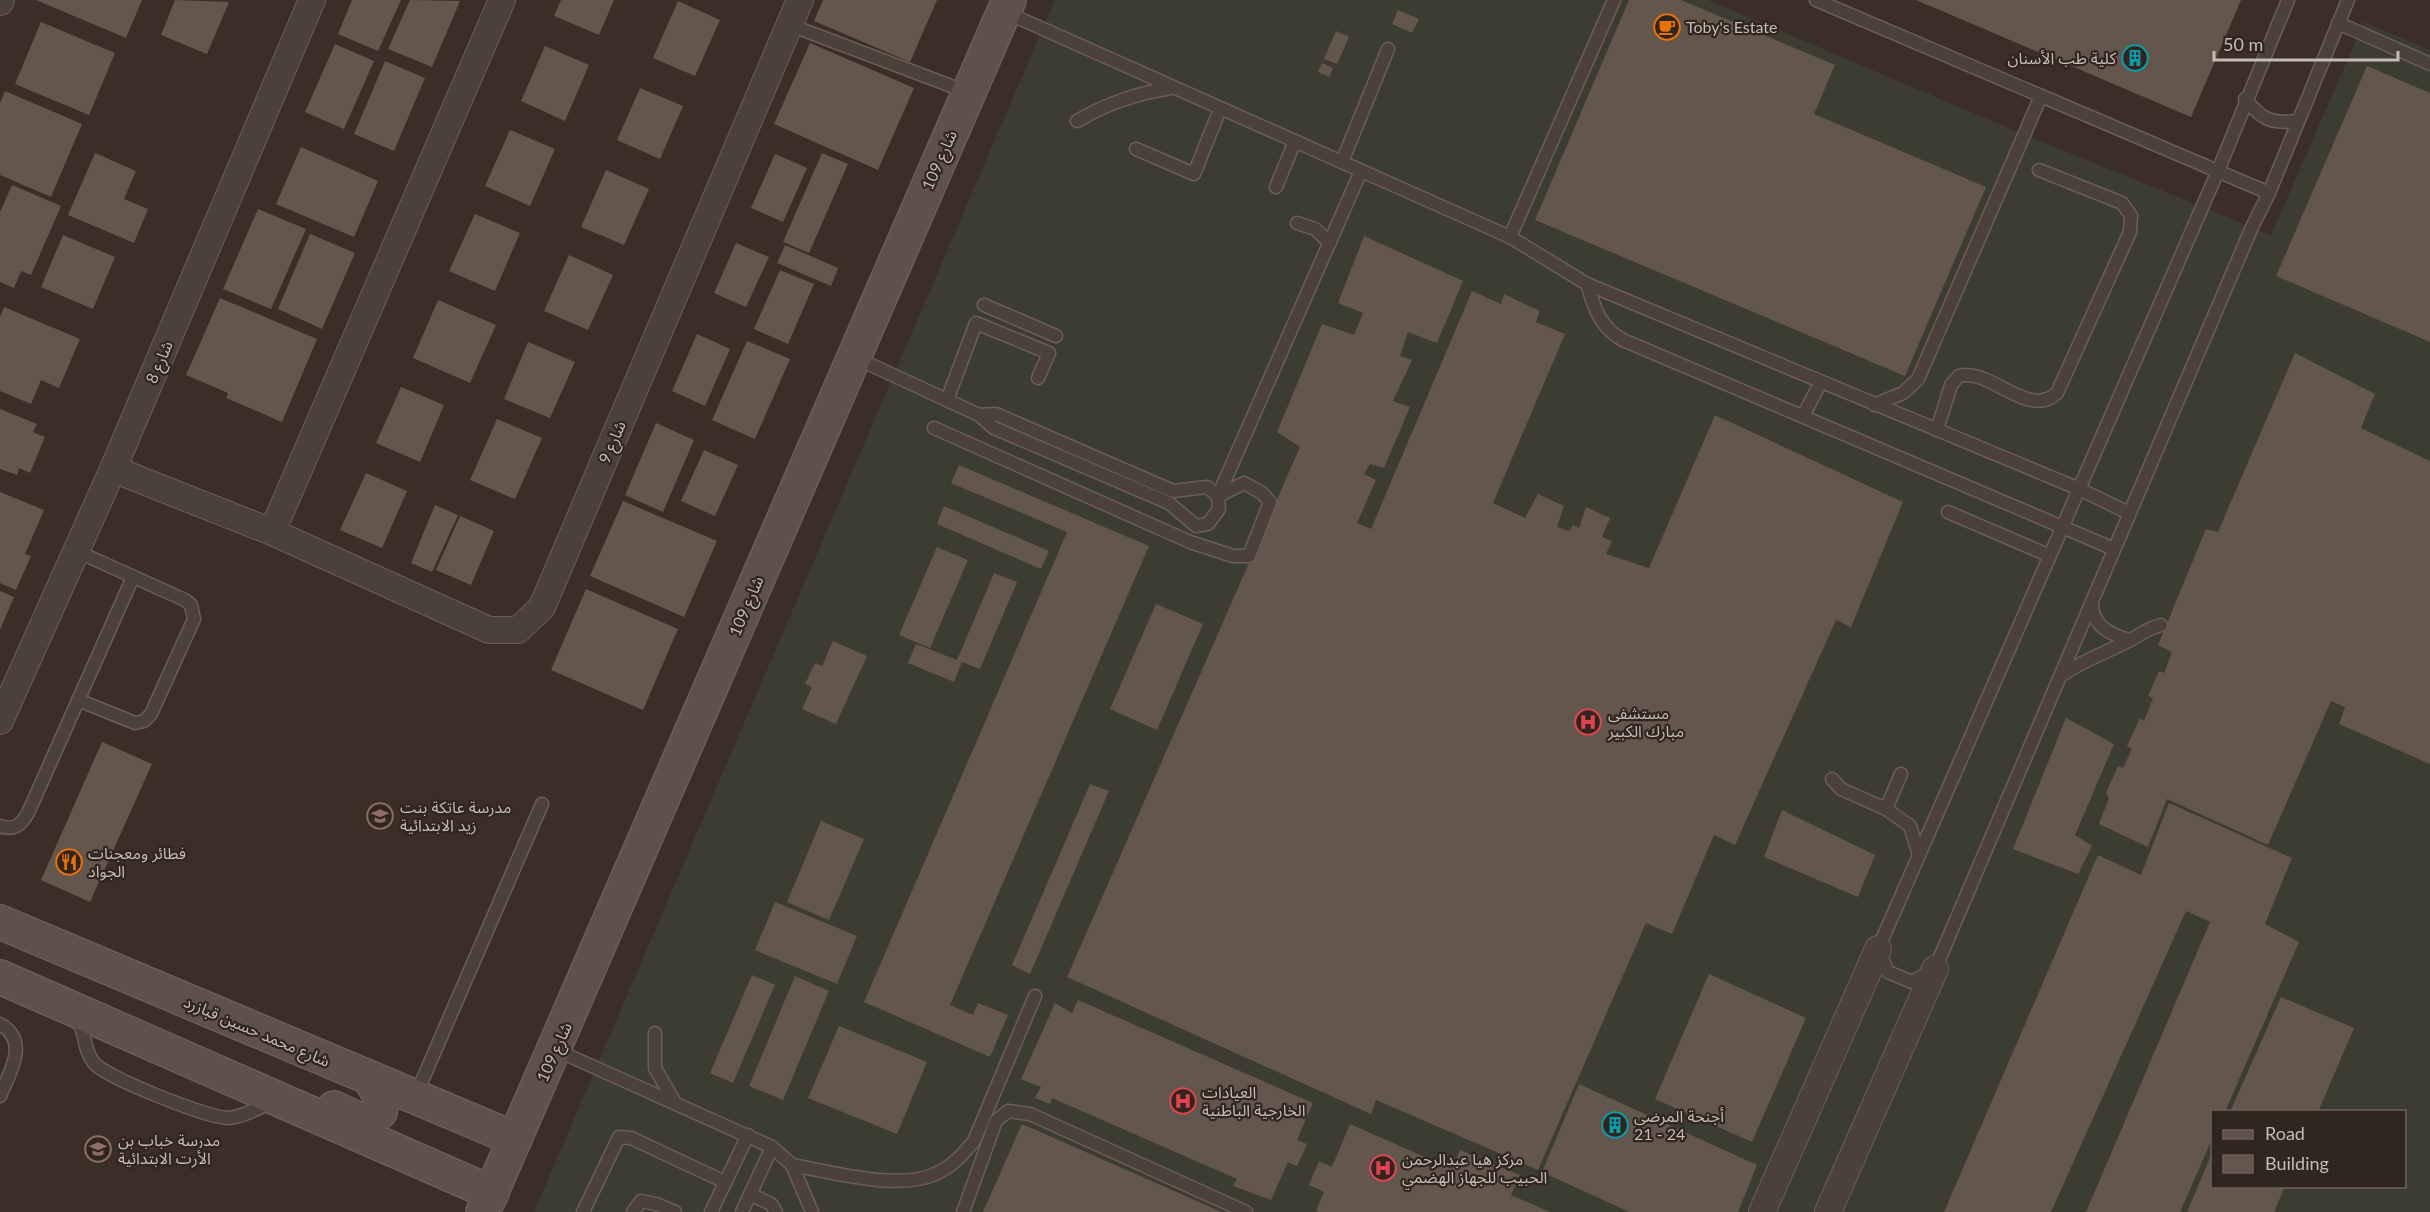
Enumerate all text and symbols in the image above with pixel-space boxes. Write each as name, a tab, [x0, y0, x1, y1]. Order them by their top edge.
cafe icon: Toby's Estate	[1652, 12, 1682, 42]
place label: Toby's Estate	[1686, 17, 1778, 36]
scale bar	[2214, 24, 2398, 62]
text: 50 m	[2223, 33, 2263, 55]
building icon: كلية طب الأسنان	[2120, 43, 2150, 73]
place label: كلية طب الأسنان	[2008, 48, 2116, 68]
street label: شارع 109	[917, 127, 964, 194]
street label: شارع 8	[141, 338, 180, 388]
street label: شارع 9	[594, 418, 633, 468]
street label: شارع 109	[724, 573, 770, 640]
place label: مستشفى مبارك الكبير	[1607, 703, 1684, 741]
hospital icon: مستشفى مبارك الكبير	[1573, 707, 1603, 737]
place label: مدرسة عاتكة بنت زيد الابتدائية	[400, 797, 512, 835]
school or university icon: مدرسة عاتكة بنت زيد الابتدائية	[365, 801, 395, 831]
place label: فطائر ومعجنات الجواد	[88, 843, 186, 881]
restaurant icon: فطائر ومعجنات الجواد	[54, 847, 84, 877]
street label: شارع محمد حسين قبازرد	[180, 991, 333, 1074]
street label: شارع 109	[532, 1019, 579, 1086]
place label: العيادات الخارجية الباطنية	[1202, 1082, 1306, 1120]
hospital icon: العيادات الخارجية الباطنية	[1168, 1086, 1198, 1116]
place label: أجنحة المرضى 21 - 24	[1634, 1106, 1724, 1143]
building icon: أجنحة المرضى 21 - 24	[1600, 1110, 1630, 1140]
legend	[2211, 1110, 2406, 1188]
text: Road	[2265, 1122, 2305, 1144]
place label: مدرسة خباب بن الأرت الابتدائية	[118, 1130, 220, 1168]
school or university icon: مدرسة خباب بن الأرت الابتدائية	[83, 1134, 113, 1164]
place label: مركز هيا عبدالرحمن الحبيب للجهاز الهضمي	[1402, 1149, 1547, 1190]
text: Building	[2265, 1152, 2329, 1174]
hospital icon: مركز هيا عبدالرحمن الحبيب للجهاز الهضمي	[1368, 1153, 1398, 1183]

